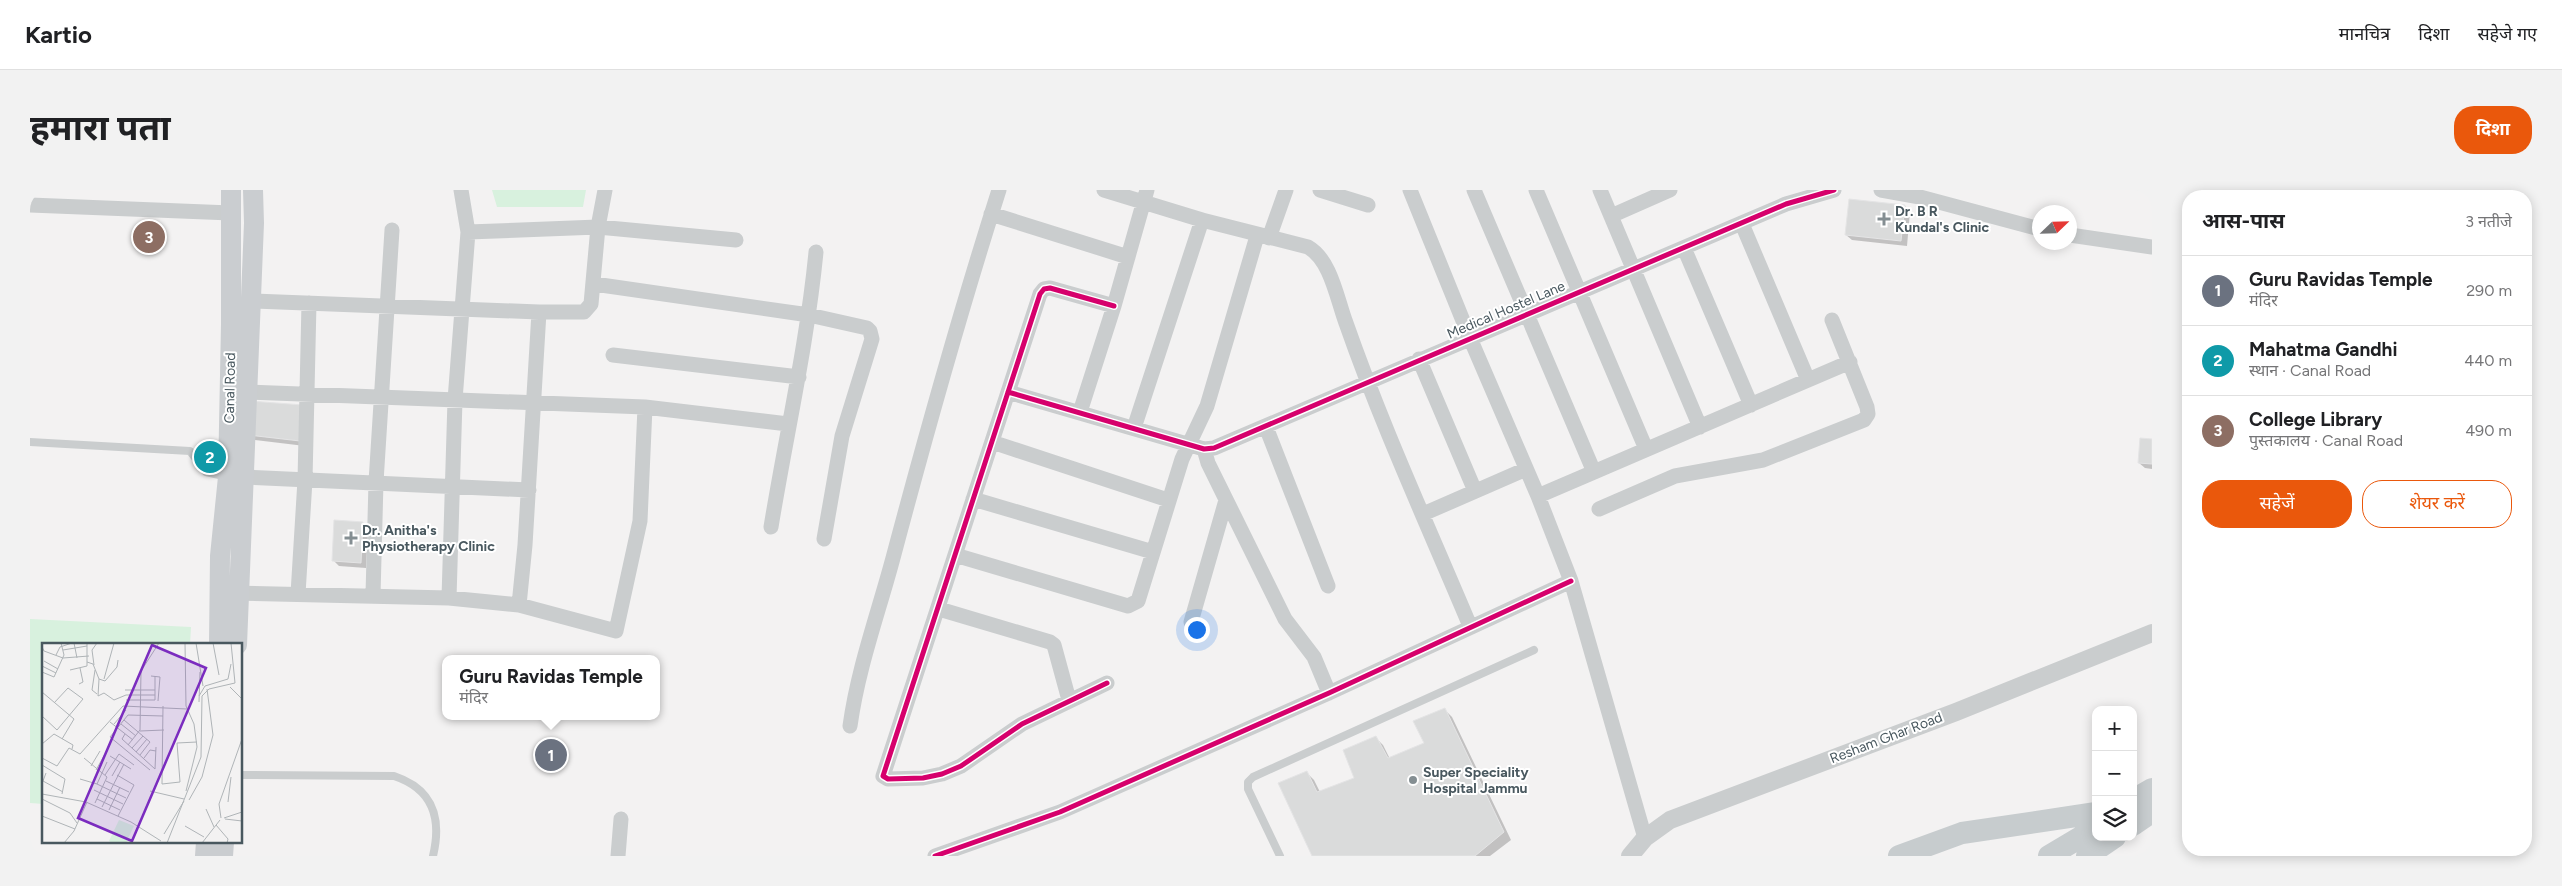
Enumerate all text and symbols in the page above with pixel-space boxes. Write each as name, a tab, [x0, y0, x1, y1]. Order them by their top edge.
text: Kartio	[25, 20, 92, 49]
text: मानचित्र	[2339, 23, 2390, 45]
text: दिशा	[2418, 23, 2449, 45]
text: सहेजे गए	[2477, 23, 2537, 45]
button: दिशा	[2454, 106, 2532, 154]
text: हमारा पता	[30, 107, 171, 149]
place label: Dr. B R Kundal's Clinic	[1895, 203, 1990, 236]
north arrow	[2032, 205, 2077, 250]
text: आस-पास	[2202, 208, 2285, 233]
marker: Dr. B R Kundal's Clinic	[1877, 212, 1891, 226]
text: 3 नतीजे	[2465, 212, 2512, 231]
pin: 3	[133, 218, 165, 256]
text: Guru Ravidas Temple	[2249, 268, 2432, 291]
street label: Medical Hostel Lane	[1444, 277, 1568, 343]
text: 1	[2215, 281, 2221, 300]
text: 290 m	[2466, 281, 2512, 300]
text: मंदिर	[2249, 291, 2278, 310]
text: Mahatma Gandhi	[2249, 338, 2397, 361]
text: 2	[2213, 351, 2223, 370]
text: 440 m	[2464, 351, 2512, 370]
street label: Canal Road	[221, 352, 239, 424]
text: स्थान · Canal Road	[2249, 361, 2371, 380]
text: College Library	[2249, 408, 2382, 431]
text: 3	[2214, 421, 2222, 440]
text: 490 m	[2465, 421, 2512, 440]
text: पुस्तकालय · Canal Road	[2249, 431, 2403, 450]
pin: 2	[194, 438, 226, 476]
button: सहेजें	[2202, 480, 2352, 528]
button: शेयर करें	[2362, 480, 2512, 528]
place label: Dr. Anitha's Physiotherapy Clinic	[362, 522, 495, 555]
marker: Dr. Anitha's Physiotherapy Clinic	[344, 531, 358, 545]
your location	[1184, 617, 1210, 643]
inset map	[42, 643, 242, 844]
popup	[442, 655, 660, 720]
text: Guru Ravidas Temple	[459, 665, 643, 688]
text: मंदिर	[459, 688, 488, 707]
map controls	[2092, 706, 2137, 841]
button: +	[2092, 706, 2137, 751]
street label: Resham Ghar Road	[1827, 709, 1945, 767]
pin: 1	[535, 736, 567, 774]
button: −	[2092, 751, 2137, 796]
place label: Super Speciality Hospital Jammu	[1423, 764, 1529, 797]
marker: Super Speciality Hospital Jammu	[1407, 774, 1419, 786]
button: layers	[2092, 796, 2137, 841]

